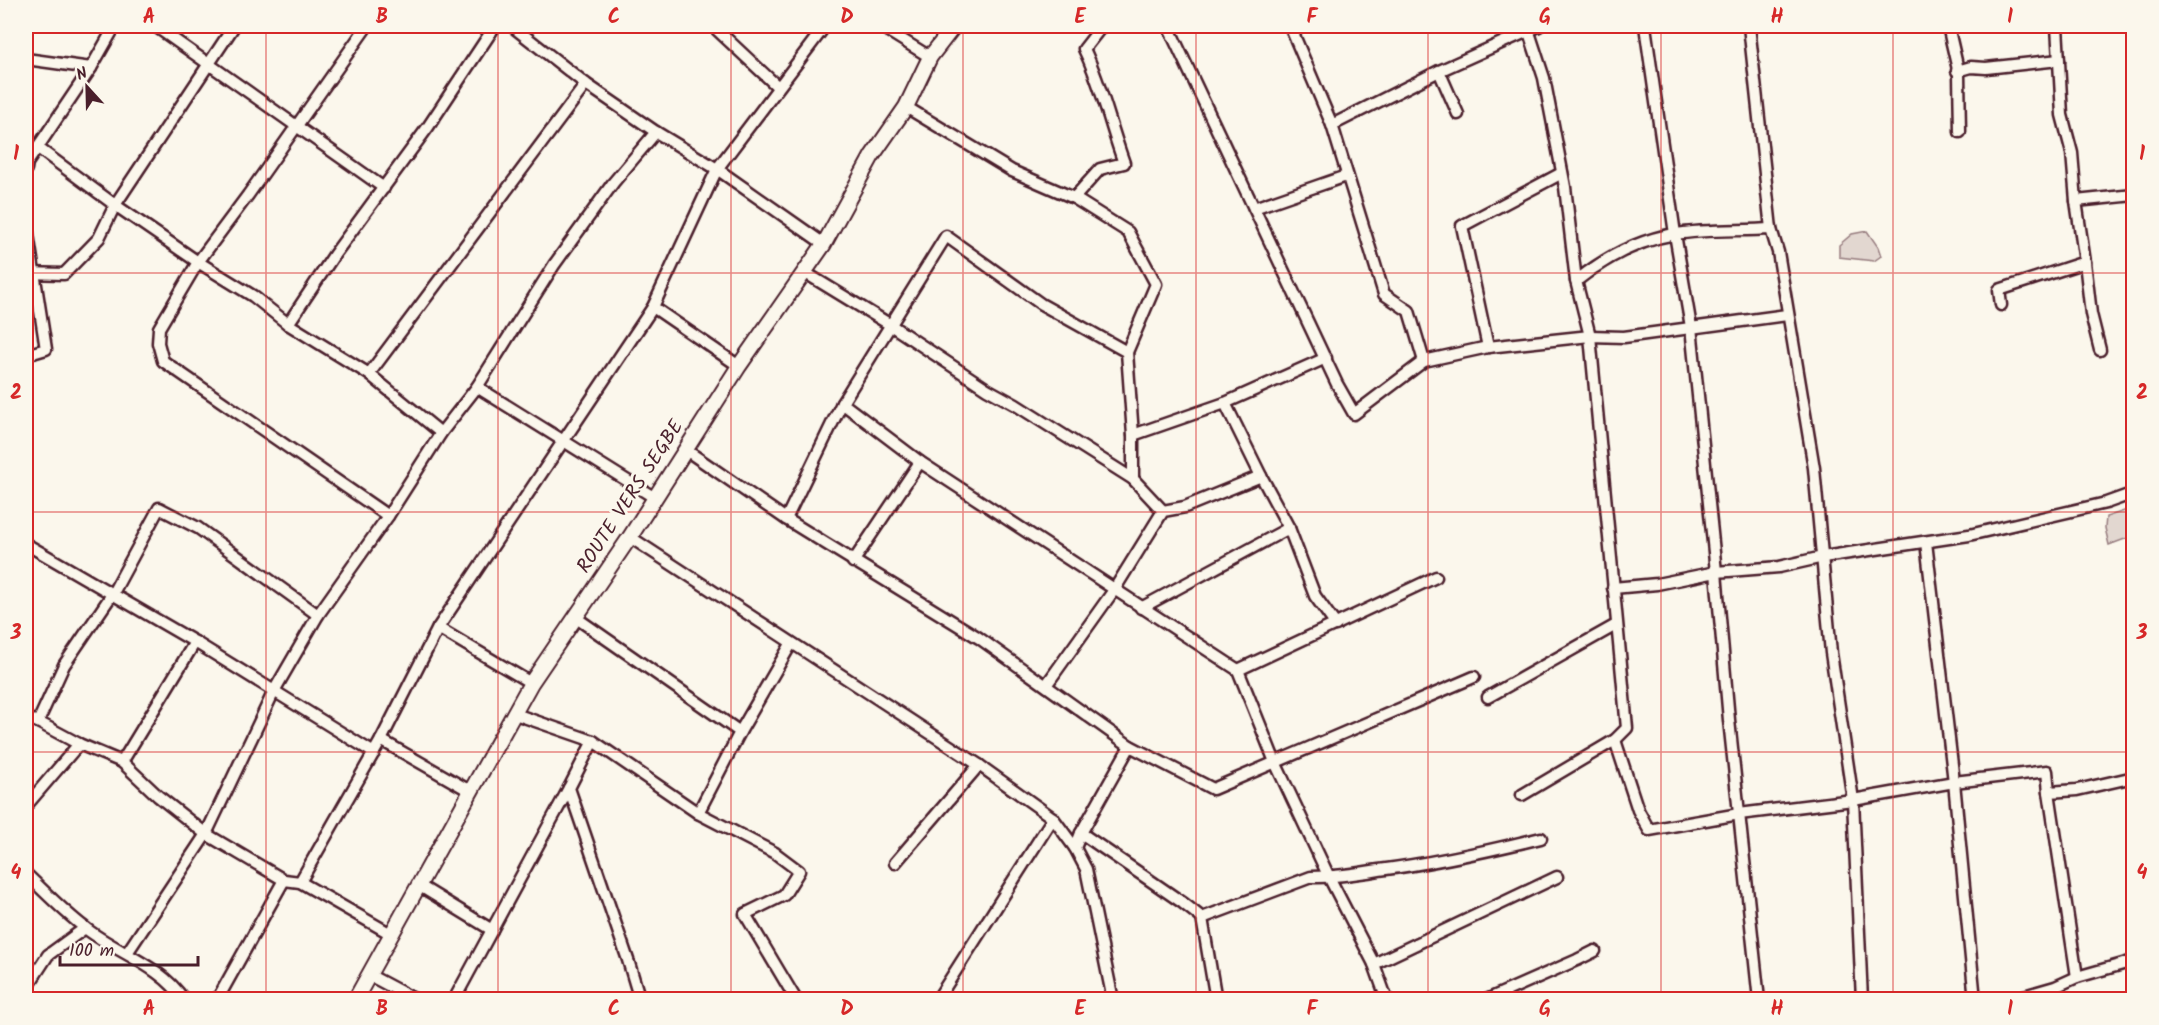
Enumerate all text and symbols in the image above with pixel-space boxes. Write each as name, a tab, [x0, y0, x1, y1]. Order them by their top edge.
text: A	[143, 2, 155, 34]
text: B	[376, 2, 388, 34]
text: C	[608, 2, 620, 34]
text: D	[840, 2, 854, 34]
text: E	[1074, 2, 1086, 34]
text: F	[1307, 2, 1319, 34]
text: G	[1539, 2, 1551, 34]
text: H	[1770, 2, 1784, 34]
text: I	[2007, 2, 2013, 34]
north arrow	[57, 57, 117, 117]
text: N	[73, 61, 91, 88]
text: 1	[13, 139, 19, 171]
text: 1	[2139, 139, 2145, 171]
text: 2	[10, 378, 22, 410]
text: 2	[2136, 378, 2148, 410]
street label: ROUTE VERS SEGBE	[569, 413, 694, 580]
text: 3	[10, 618, 22, 650]
text: 3	[2136, 618, 2148, 650]
text: 4	[11, 858, 22, 890]
text: 4	[2137, 858, 2148, 890]
scale bar	[60, 929, 198, 967]
text: 100 m	[69, 937, 114, 966]
text: A	[143, 994, 155, 1025]
text: B	[376, 994, 388, 1025]
text: C	[608, 994, 620, 1025]
text: D	[840, 994, 854, 1025]
text: E	[1074, 994, 1086, 1025]
text: F	[1307, 994, 1319, 1025]
text: G	[1539, 994, 1551, 1025]
text: H	[1770, 994, 1784, 1025]
text: I	[2007, 994, 2013, 1025]

